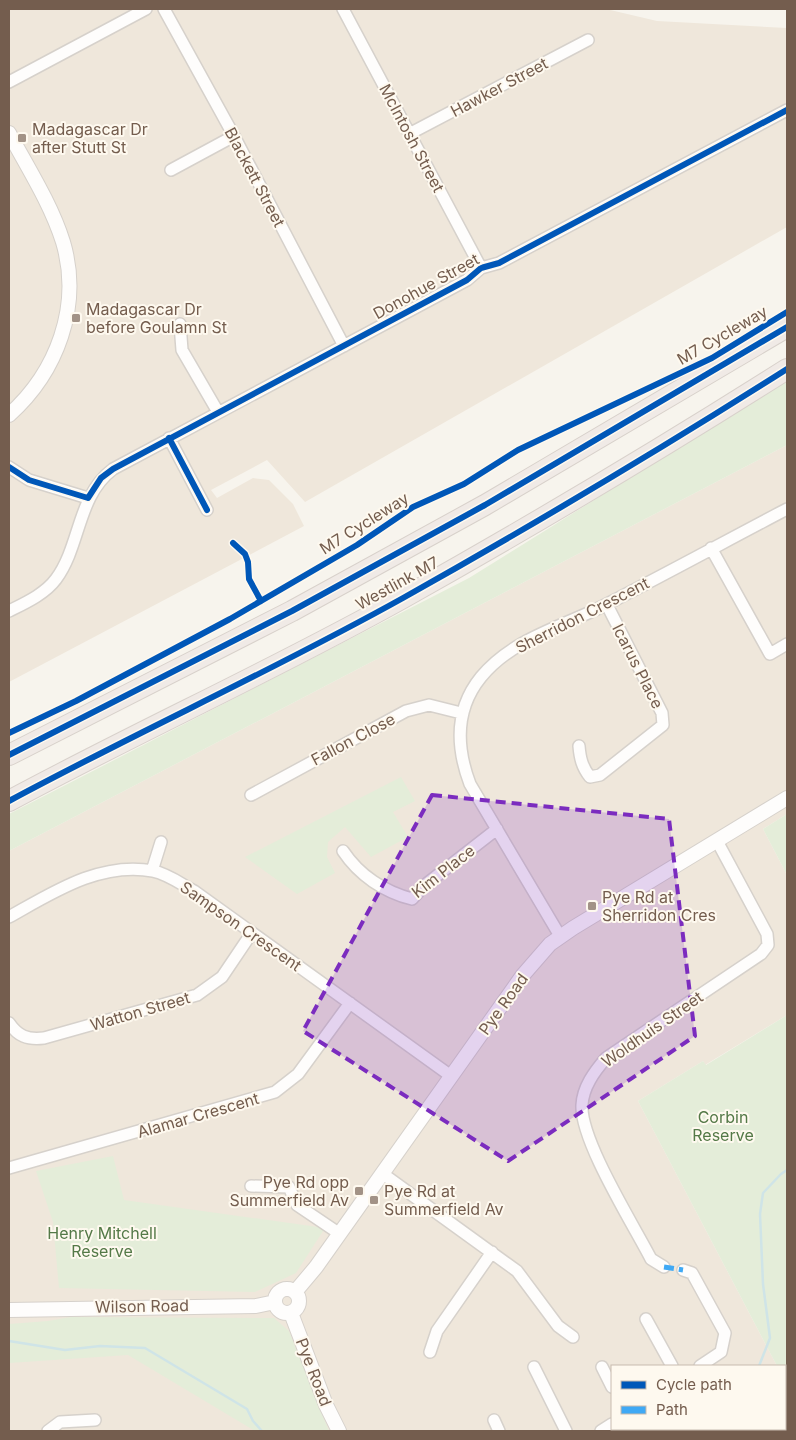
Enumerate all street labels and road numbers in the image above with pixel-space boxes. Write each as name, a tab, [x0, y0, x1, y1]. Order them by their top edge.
street label: Hawker Street	[447, 53, 551, 121]
street label: McIntosh Street	[375, 81, 449, 195]
street label: Blackett Street	[220, 124, 290, 230]
street label: Donohue Street	[370, 249, 482, 323]
street label: M7 Cycleway	[673, 301, 771, 369]
street label: M7 Cycleway	[316, 488, 412, 558]
street label: Westlink M7	[352, 552, 442, 614]
street label: Sherridon Crescent	[512, 573, 652, 657]
street label: Icarus Place	[608, 620, 668, 712]
street label: Fallon Close	[308, 709, 398, 769]
street label: Kim Place	[407, 840, 479, 902]
street label: Sampson Crescent	[177, 877, 305, 975]
street label: Pye Road	[474, 969, 532, 1039]
street label: Watton Street	[88, 987, 192, 1035]
street label: Woldhuis Street	[597, 987, 707, 1071]
street label: Alamar Crescent	[135, 1088, 261, 1142]
street label: Wilson Road	[95, 1295, 189, 1317]
street label: Pye Road	[292, 1335, 336, 1409]

